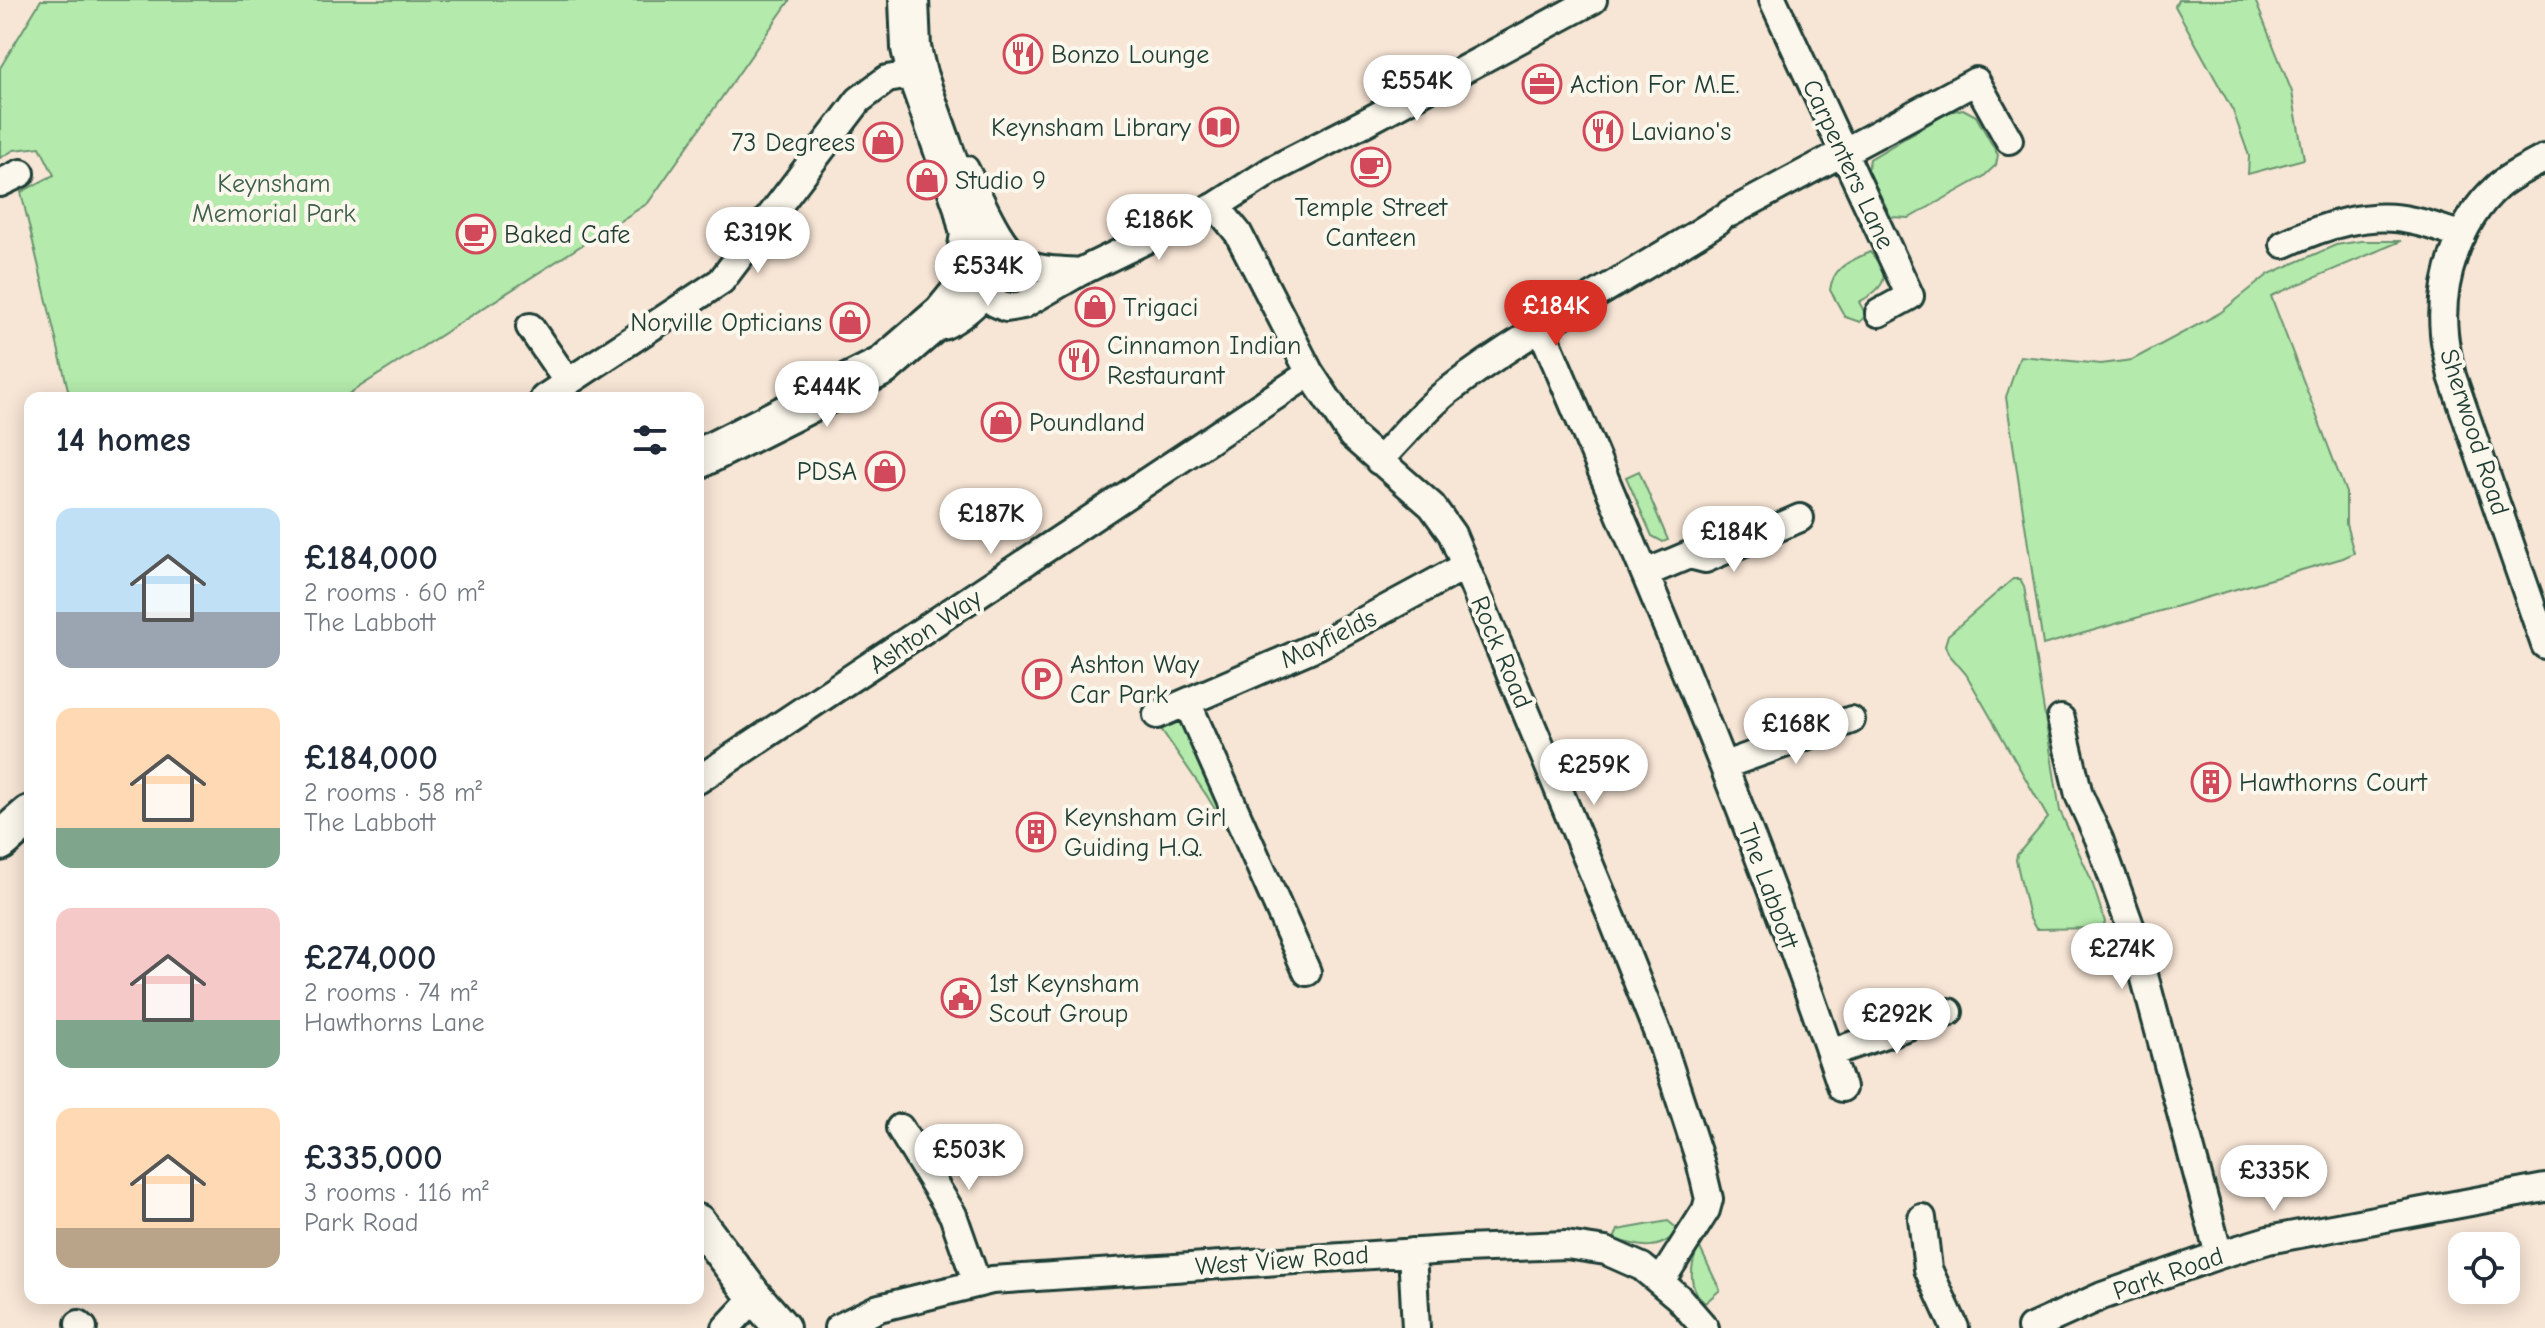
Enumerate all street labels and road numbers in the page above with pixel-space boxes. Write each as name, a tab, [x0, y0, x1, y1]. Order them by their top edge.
street label: Carpenters Lane	[1796, 75, 1901, 254]
street label: Sherwood Road	[2433, 345, 2515, 519]
street label: Ashton Way	[864, 583, 988, 680]
street label: Rock Road	[1464, 592, 1538, 713]
street label: Mayfields	[1275, 603, 1381, 675]
street label: The Labbott	[1731, 819, 1805, 955]
street label: West View Road	[1194, 1240, 1370, 1282]
street label: Park Road	[2109, 1241, 2227, 1307]

